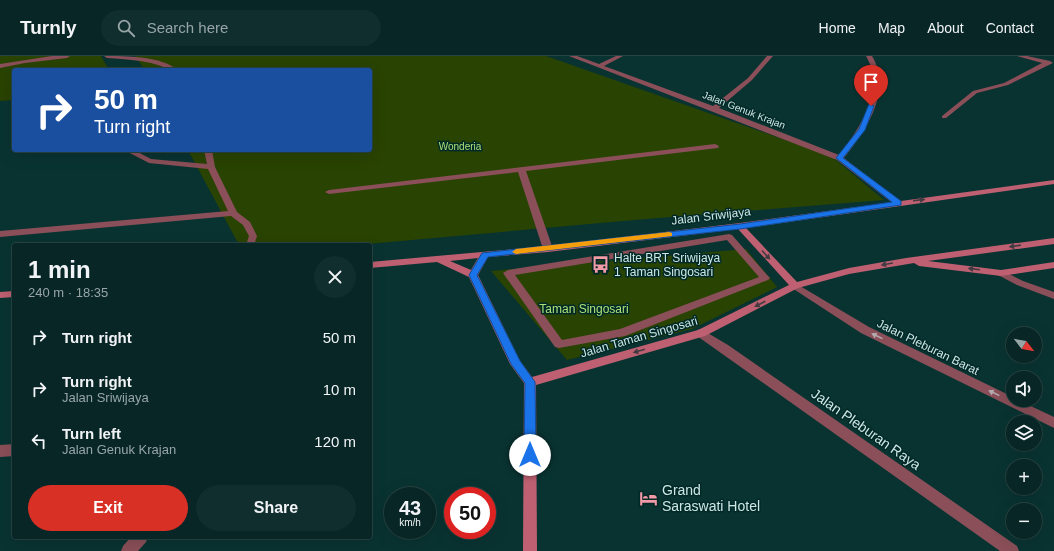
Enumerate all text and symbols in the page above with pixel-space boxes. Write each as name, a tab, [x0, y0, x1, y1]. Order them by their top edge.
search box	[101, 10, 381, 46]
text: Turnly	[20, 17, 77, 38]
icon: search	[115, 17, 137, 39]
text: Search here	[147, 19, 228, 36]
text: Home	[819, 20, 856, 36]
text: Map	[878, 20, 905, 36]
text: About	[927, 20, 964, 36]
text: Contact	[986, 20, 1034, 36]
pin	[854, 65, 888, 106]
icon: arrive	[860, 71, 882, 93]
icon: right	[28, 84, 80, 136]
text: 50 m	[94, 84, 158, 115]
street label: Jalan Genuk Krajan	[701, 89, 787, 131]
text: Turn right	[94, 117, 170, 137]
park label: Wonderia	[439, 141, 482, 152]
one-way arrow	[913, 197, 925, 203]
street label: Jalan Sriwijaya	[670, 204, 752, 228]
one-way arrow	[1009, 243, 1021, 249]
one-way arrow	[761, 250, 771, 260]
place label: Halte BRT Sriwijaya 1 Taman Singosari	[614, 251, 721, 279]
bus stop icon: Halte BRT Sriwijaya 1 Taman Singosari	[591, 255, 611, 275]
text: 1 min	[28, 256, 91, 283]
button: close	[314, 256, 356, 298]
one-way arrow	[880, 262, 893, 268]
one-way arrow	[968, 266, 980, 272]
text: 240 m · 18:35	[28, 285, 108, 300]
one-way arrow	[754, 301, 766, 307]
park label: Taman Singosari	[539, 302, 629, 316]
street label: Jalan Taman Singosari	[579, 314, 699, 360]
street label: Jalan Pleburan Barat	[875, 316, 982, 378]
icon: right	[28, 326, 50, 348]
north arrow	[1006, 327, 1042, 363]
map controls	[1006, 327, 1042, 539]
text: Turn right	[62, 329, 132, 346]
text: 50 m	[323, 329, 356, 346]
one-way arrow	[871, 333, 883, 339]
one-way arrow	[633, 348, 645, 354]
button: sound	[1006, 371, 1042, 407]
text: Turn right	[62, 373, 132, 390]
icon: right	[28, 378, 50, 400]
text: 10 m	[323, 381, 356, 398]
street label: Jalan Pleburan Raya	[808, 385, 924, 473]
text: Jalan Sriwijaya	[62, 390, 149, 405]
one-way arrow	[988, 390, 999, 396]
button: layers	[1006, 415, 1042, 451]
text: Turn left	[62, 425, 121, 442]
icon: left	[28, 430, 50, 452]
text: 120 m	[314, 433, 356, 450]
position arrow	[509, 434, 551, 476]
text: Jalan Genuk Krajan	[62, 442, 176, 457]
button: +	[1006, 459, 1042, 495]
place label: Grand Saraswati Hotel	[662, 482, 760, 514]
button: Exit	[28, 485, 188, 531]
button: Share	[196, 485, 356, 531]
speed limit sign: 50	[444, 487, 496, 539]
hotel icon: Grand Saraswati Hotel	[639, 488, 659, 508]
text: 43	[399, 497, 421, 519]
button: −	[1006, 503, 1042, 539]
text: km/h	[399, 517, 421, 528]

